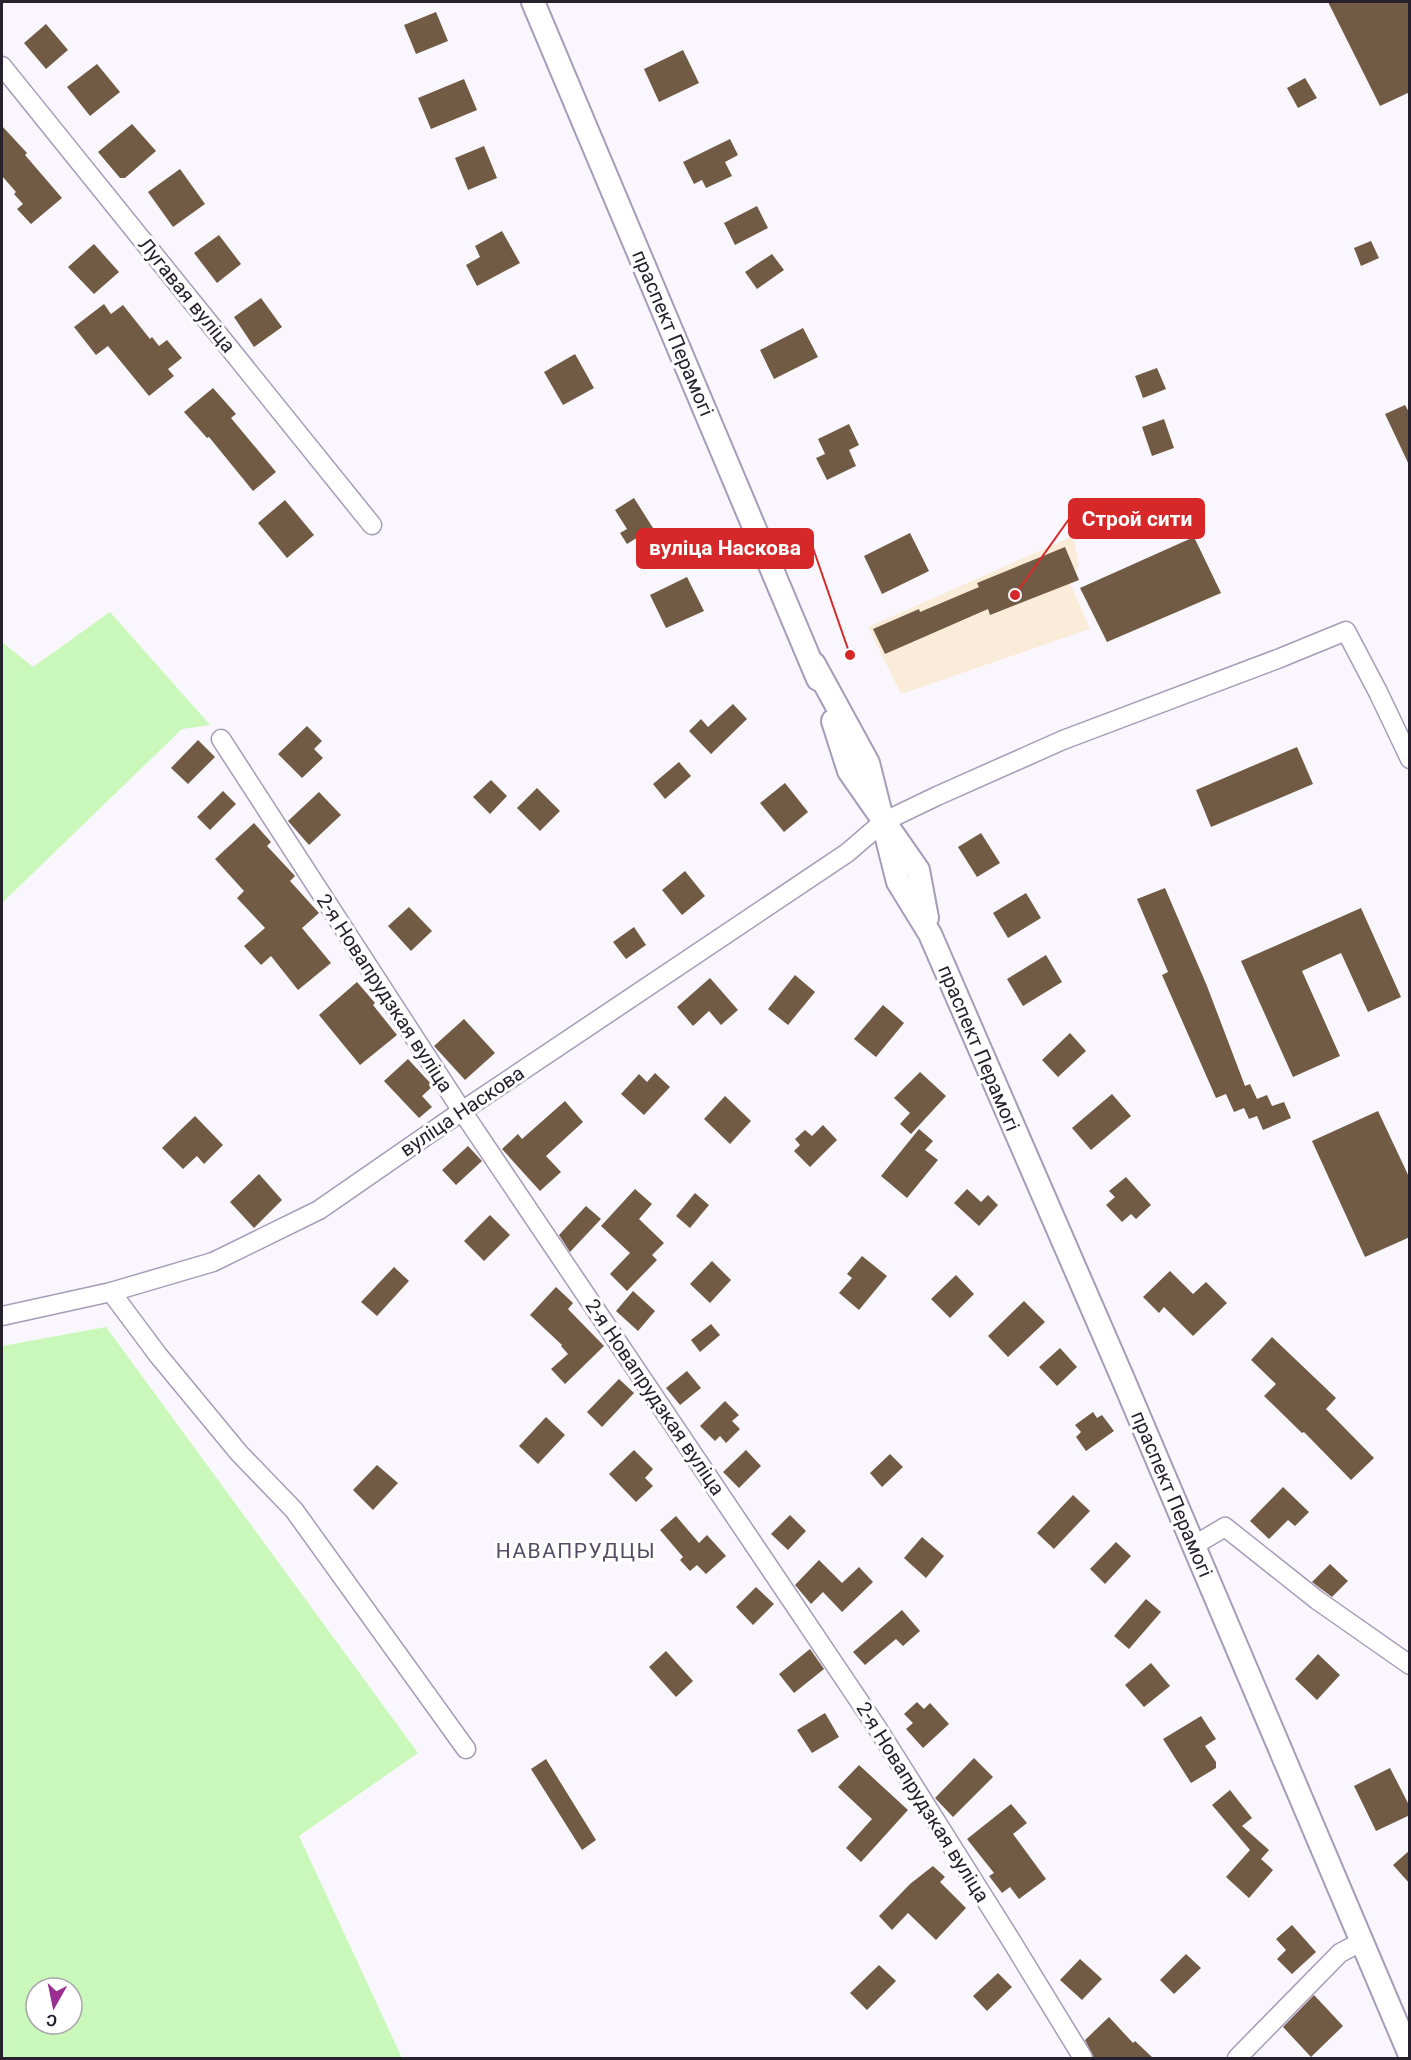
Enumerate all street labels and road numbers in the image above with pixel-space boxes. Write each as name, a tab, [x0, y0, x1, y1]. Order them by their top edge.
street label: Лугавая вуліца	[133, 233, 241, 357]
street label: праспект Перамогі	[627, 246, 719, 420]
street label: 2-я Новапрудзкая вуліца	[312, 889, 458, 1097]
street label: праспект Перамогі	[933, 961, 1025, 1135]
street label: вуліца Наскова	[395, 1061, 529, 1161]
street label: 2-я Новапрудзкая вуліца	[580, 1294, 730, 1500]
street label: праспект Перамогі	[1126, 1407, 1218, 1581]
street label: 2-я Новапрудзкая вуліца	[851, 1697, 995, 1907]

